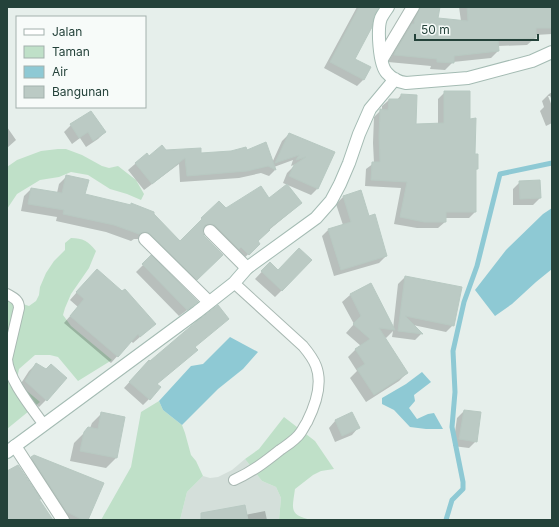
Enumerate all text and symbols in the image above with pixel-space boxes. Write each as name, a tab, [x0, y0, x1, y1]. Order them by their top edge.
legend	[16, 16, 146, 108]
scale bar	[415, 16, 538, 42]
text: 50 m	[421, 22, 450, 37]
text: Jalan	[52, 24, 82, 39]
text: Taman	[52, 44, 90, 59]
text: Air	[52, 64, 68, 79]
text: Bangunan	[52, 84, 109, 99]

